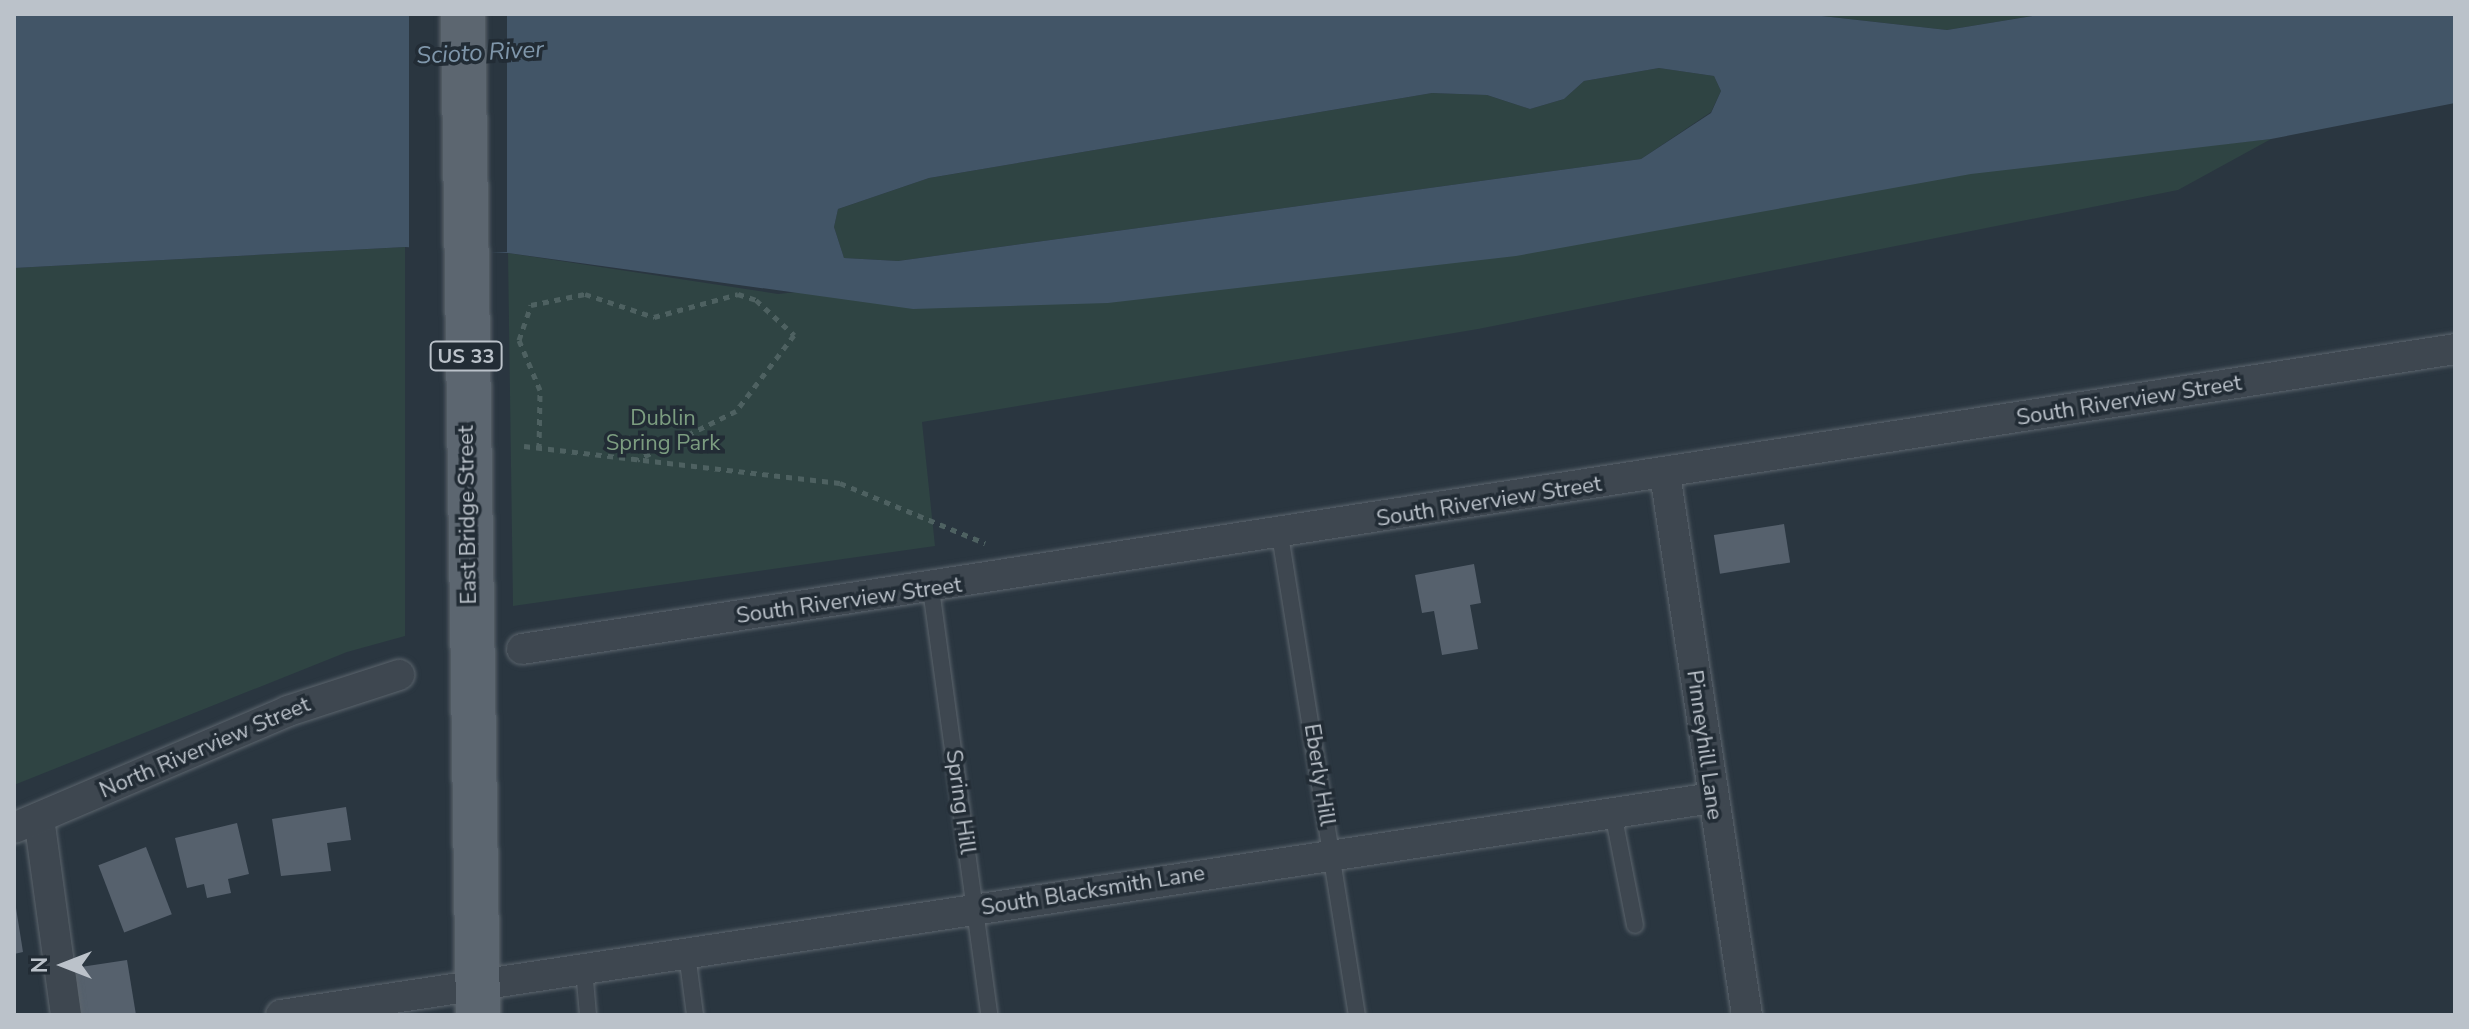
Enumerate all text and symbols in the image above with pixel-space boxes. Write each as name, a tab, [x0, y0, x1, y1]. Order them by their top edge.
water label: Scioto River	[416, 35, 544, 71]
road number: US 33	[428, 340, 504, 372]
street label: South Riverview Street	[2015, 370, 2243, 432]
park label: Dublin Spring Park	[606, 405, 720, 456]
street label: East Bridge Street	[453, 425, 483, 605]
street label: South Riverview Street	[1375, 471, 1603, 533]
street label: South Riverview Street	[735, 572, 963, 630]
street label: Pinneyhill Lane	[1680, 668, 1728, 822]
street label: North Riverview Street	[96, 692, 314, 804]
street label: Eberly Hill	[1298, 722, 1340, 828]
street label: Spring Hill	[940, 748, 980, 856]
street label: South Blacksmith Lane	[979, 860, 1207, 922]
north arrow	[24, 925, 104, 1005]
text: N	[25, 957, 55, 973]

